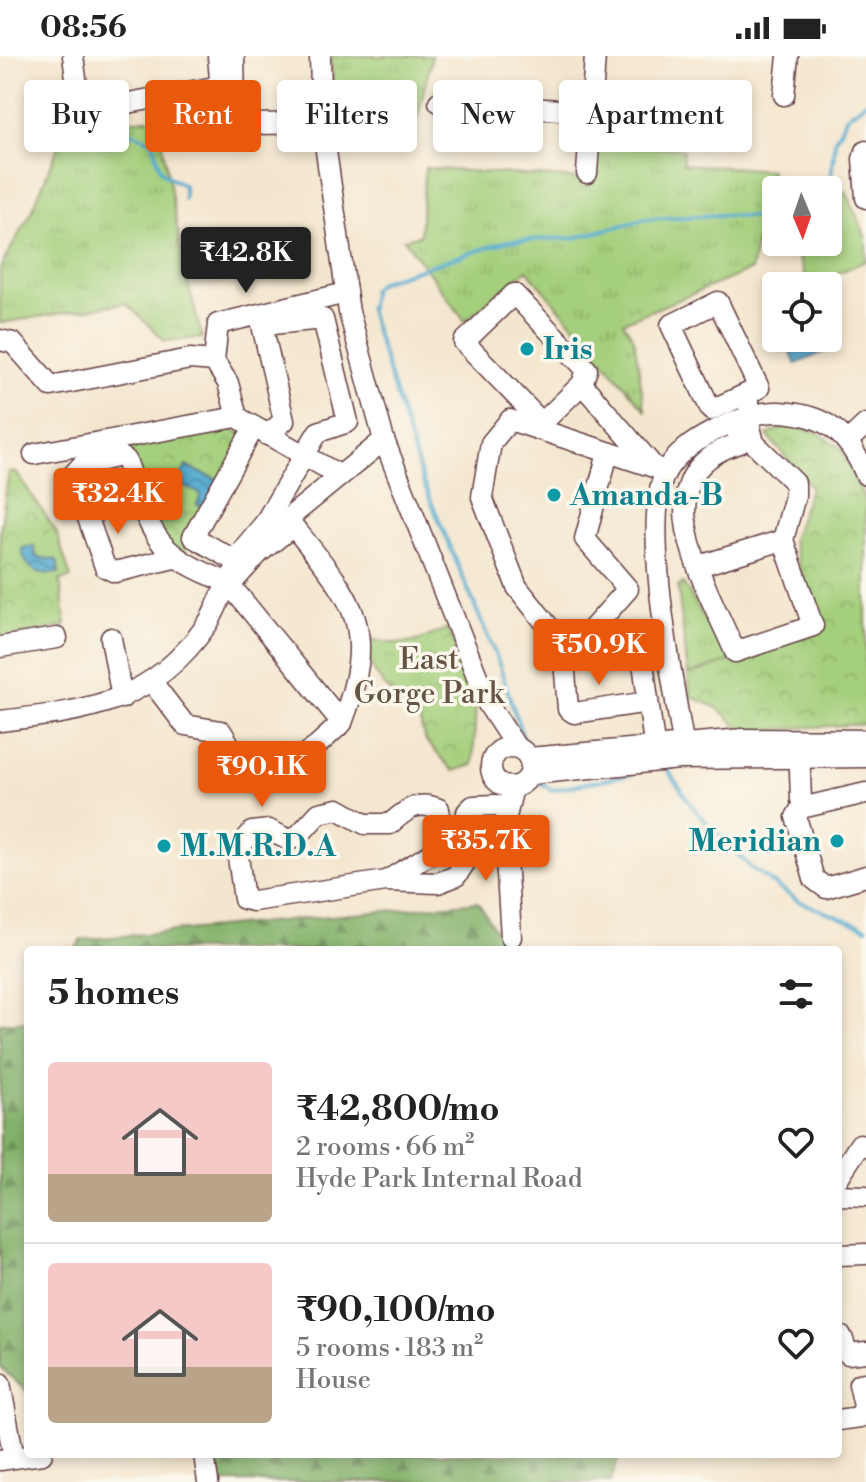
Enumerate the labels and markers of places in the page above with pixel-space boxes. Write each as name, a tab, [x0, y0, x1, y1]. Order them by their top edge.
pin: ₹42.8K	[181, 227, 311, 295]
place label: Iris	[543, 331, 593, 369]
marker: Iris	[518, 340, 536, 358]
pin: ₹32.4K	[53, 468, 183, 536]
place label: Amanda-B	[569, 477, 723, 515]
marker: Amanda-B	[545, 486, 563, 504]
pin: ₹50.9K	[534, 619, 664, 687]
pin: ₹90.1K	[197, 741, 327, 809]
pin: ₹35.7K	[421, 815, 551, 883]
place label: Meridian	[689, 823, 822, 861]
place label: M.M.R.D.A	[180, 828, 336, 866]
marker: Meridian	[828, 832, 846, 850]
marker: M.M.R.D.A	[155, 837, 173, 855]

